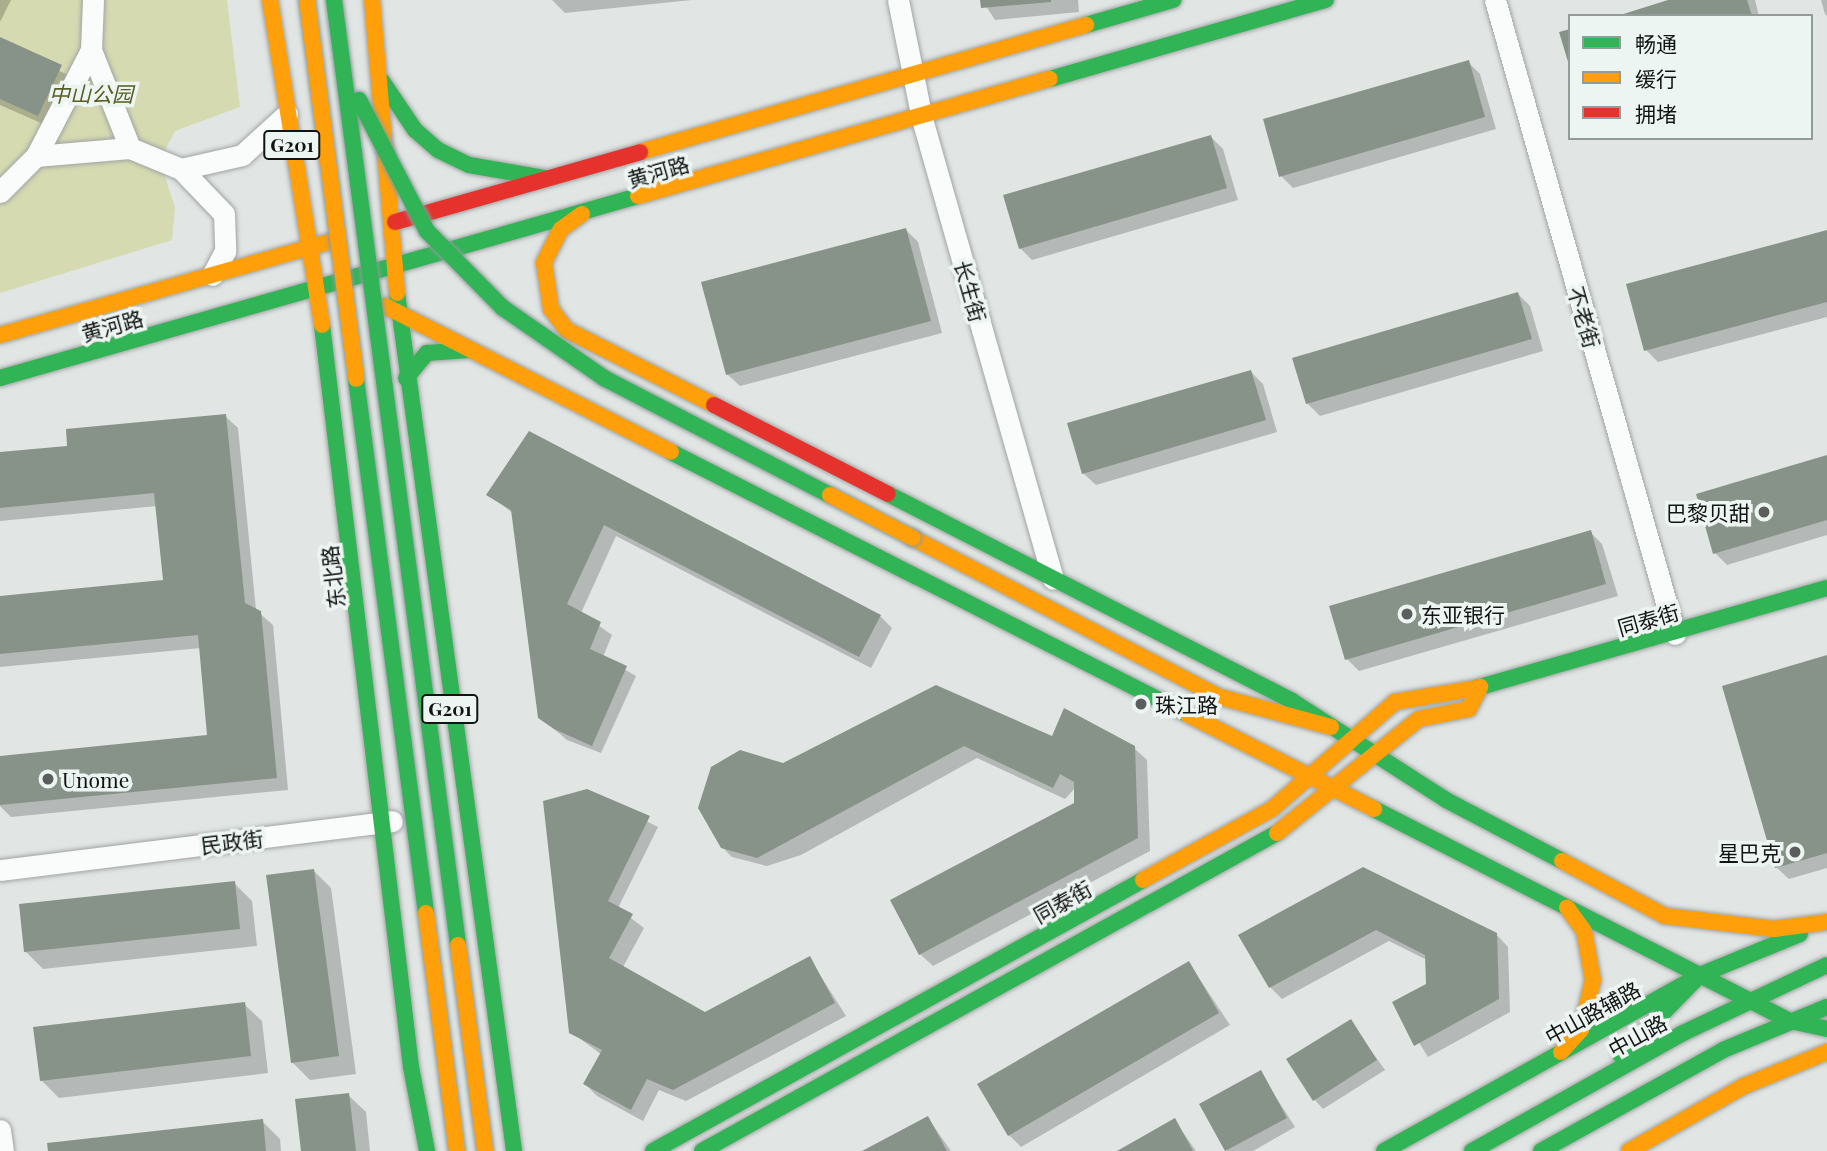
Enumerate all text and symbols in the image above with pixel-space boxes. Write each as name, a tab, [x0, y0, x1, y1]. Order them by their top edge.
legend	[1568, 14, 1813, 140]
text: 畅通	[1635, 29, 1677, 57]
text: 缓行	[1635, 64, 1677, 92]
park label: 中山公园	[49, 80, 133, 106]
text: 拥堵	[1635, 99, 1677, 127]
road number: G201	[262, 130, 322, 160]
street label: 黄河路	[624, 150, 692, 192]
street label: 长生街	[950, 257, 992, 325]
street label: 不老街	[1564, 283, 1606, 351]
street label: 黄河路	[78, 304, 146, 346]
place label: 巴黎贝甜	[1666, 499, 1750, 525]
marker: 巴黎贝甜	[1756, 504, 1772, 520]
street label: 东北路	[316, 544, 348, 610]
street label: 同泰街	[1614, 598, 1682, 640]
place label: 东亚银行	[1421, 601, 1505, 627]
marker: 东亚银行	[1399, 606, 1415, 622]
place label: 珠江路	[1155, 691, 1218, 717]
road number: G201	[420, 694, 480, 724]
marker: 珠江路	[1133, 696, 1149, 712]
place label: Unome	[62, 766, 129, 792]
marker: Unome	[40, 771, 56, 787]
street label: 民政街	[199, 825, 265, 857]
place label: 星巴克	[1718, 839, 1781, 865]
marker: 星巴克	[1787, 844, 1803, 860]
street label: 同泰街	[1028, 875, 1096, 927]
street label: 中山路辅路	[1540, 976, 1644, 1048]
street label: 中山路	[1603, 1009, 1671, 1061]

